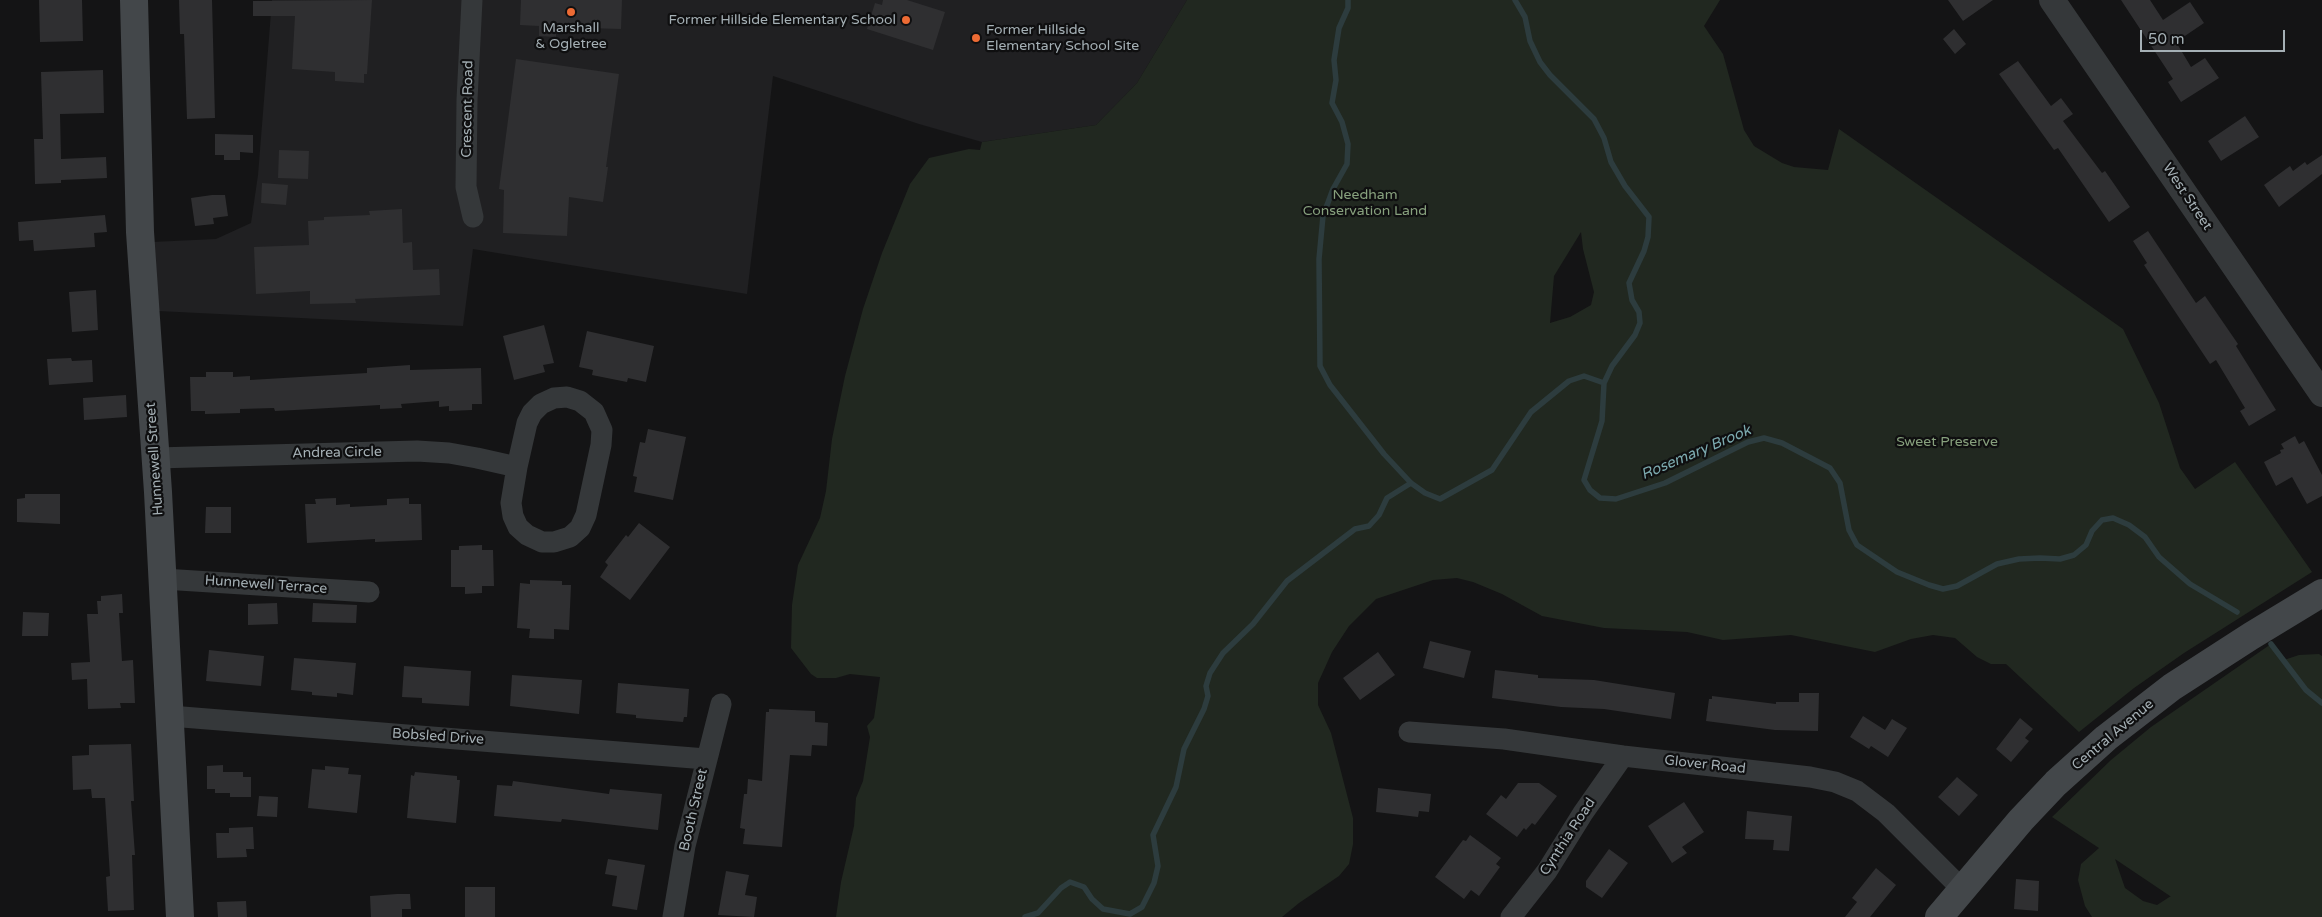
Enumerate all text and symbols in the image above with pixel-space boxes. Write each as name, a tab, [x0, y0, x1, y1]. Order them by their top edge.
marker: Marshall & Ogletree	[565, 6, 577, 18]
place label: Former Hillside Elementary School	[669, 12, 896, 28]
marker: Former Hillside Elementary School	[900, 14, 912, 26]
place label: Marshall & Ogletree	[535, 20, 607, 52]
scale bar	[2142, 20, 2287, 52]
place label: Former Hillside Elementary School Site	[986, 22, 1139, 54]
text: 50 m	[2148, 30, 2185, 48]
marker: Former Hillside Elementary School Site	[970, 32, 982, 44]
street label: Crescent Road	[459, 60, 477, 158]
street label: West Street	[2158, 160, 2216, 234]
park label: Needham Conservation Land	[1303, 187, 1427, 220]
street label: Hunnewell Street	[143, 402, 167, 516]
water label: Rosemary Brook	[1638, 422, 1754, 484]
park label: Sweet Preserve	[1896, 434, 1998, 450]
street label: Andrea Circle	[292, 444, 382, 462]
street label: Hunnewell Terrace	[204, 572, 328, 598]
street label: Central Avenue	[2069, 696, 2157, 774]
street label: Bobsled Drive	[391, 725, 485, 749]
street label: Glover Road	[1663, 752, 1747, 778]
street label: Booth Street	[676, 767, 712, 853]
street label: Cynthia Road	[1537, 795, 1599, 879]

